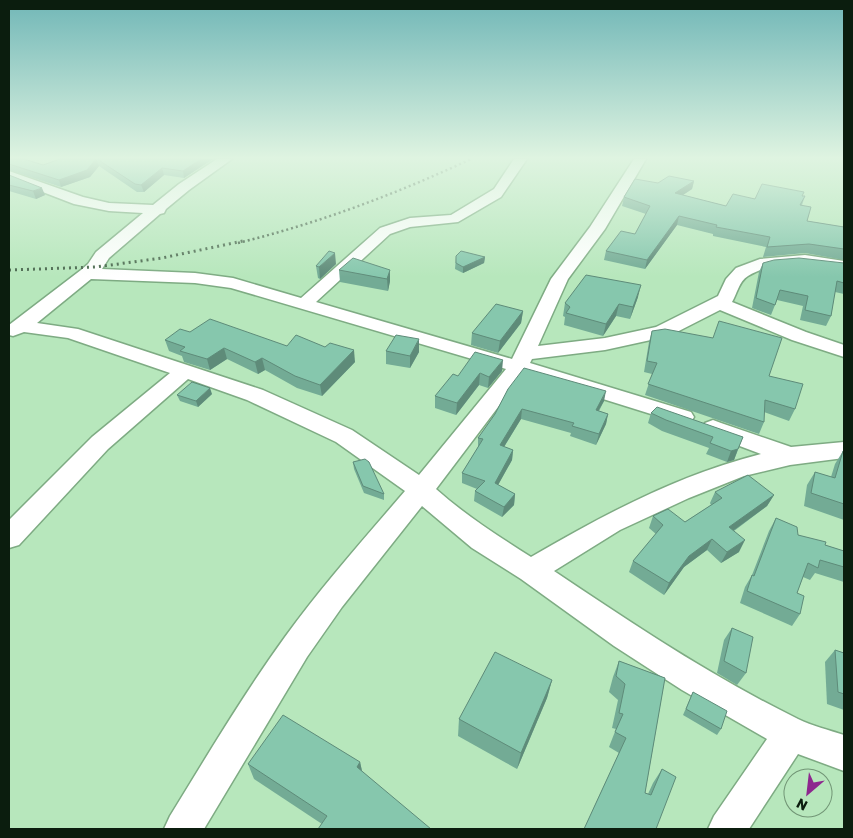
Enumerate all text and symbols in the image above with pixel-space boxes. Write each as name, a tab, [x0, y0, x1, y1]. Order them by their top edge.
north arrow	[783, 768, 833, 818]
text: N	[794, 794, 811, 814]

